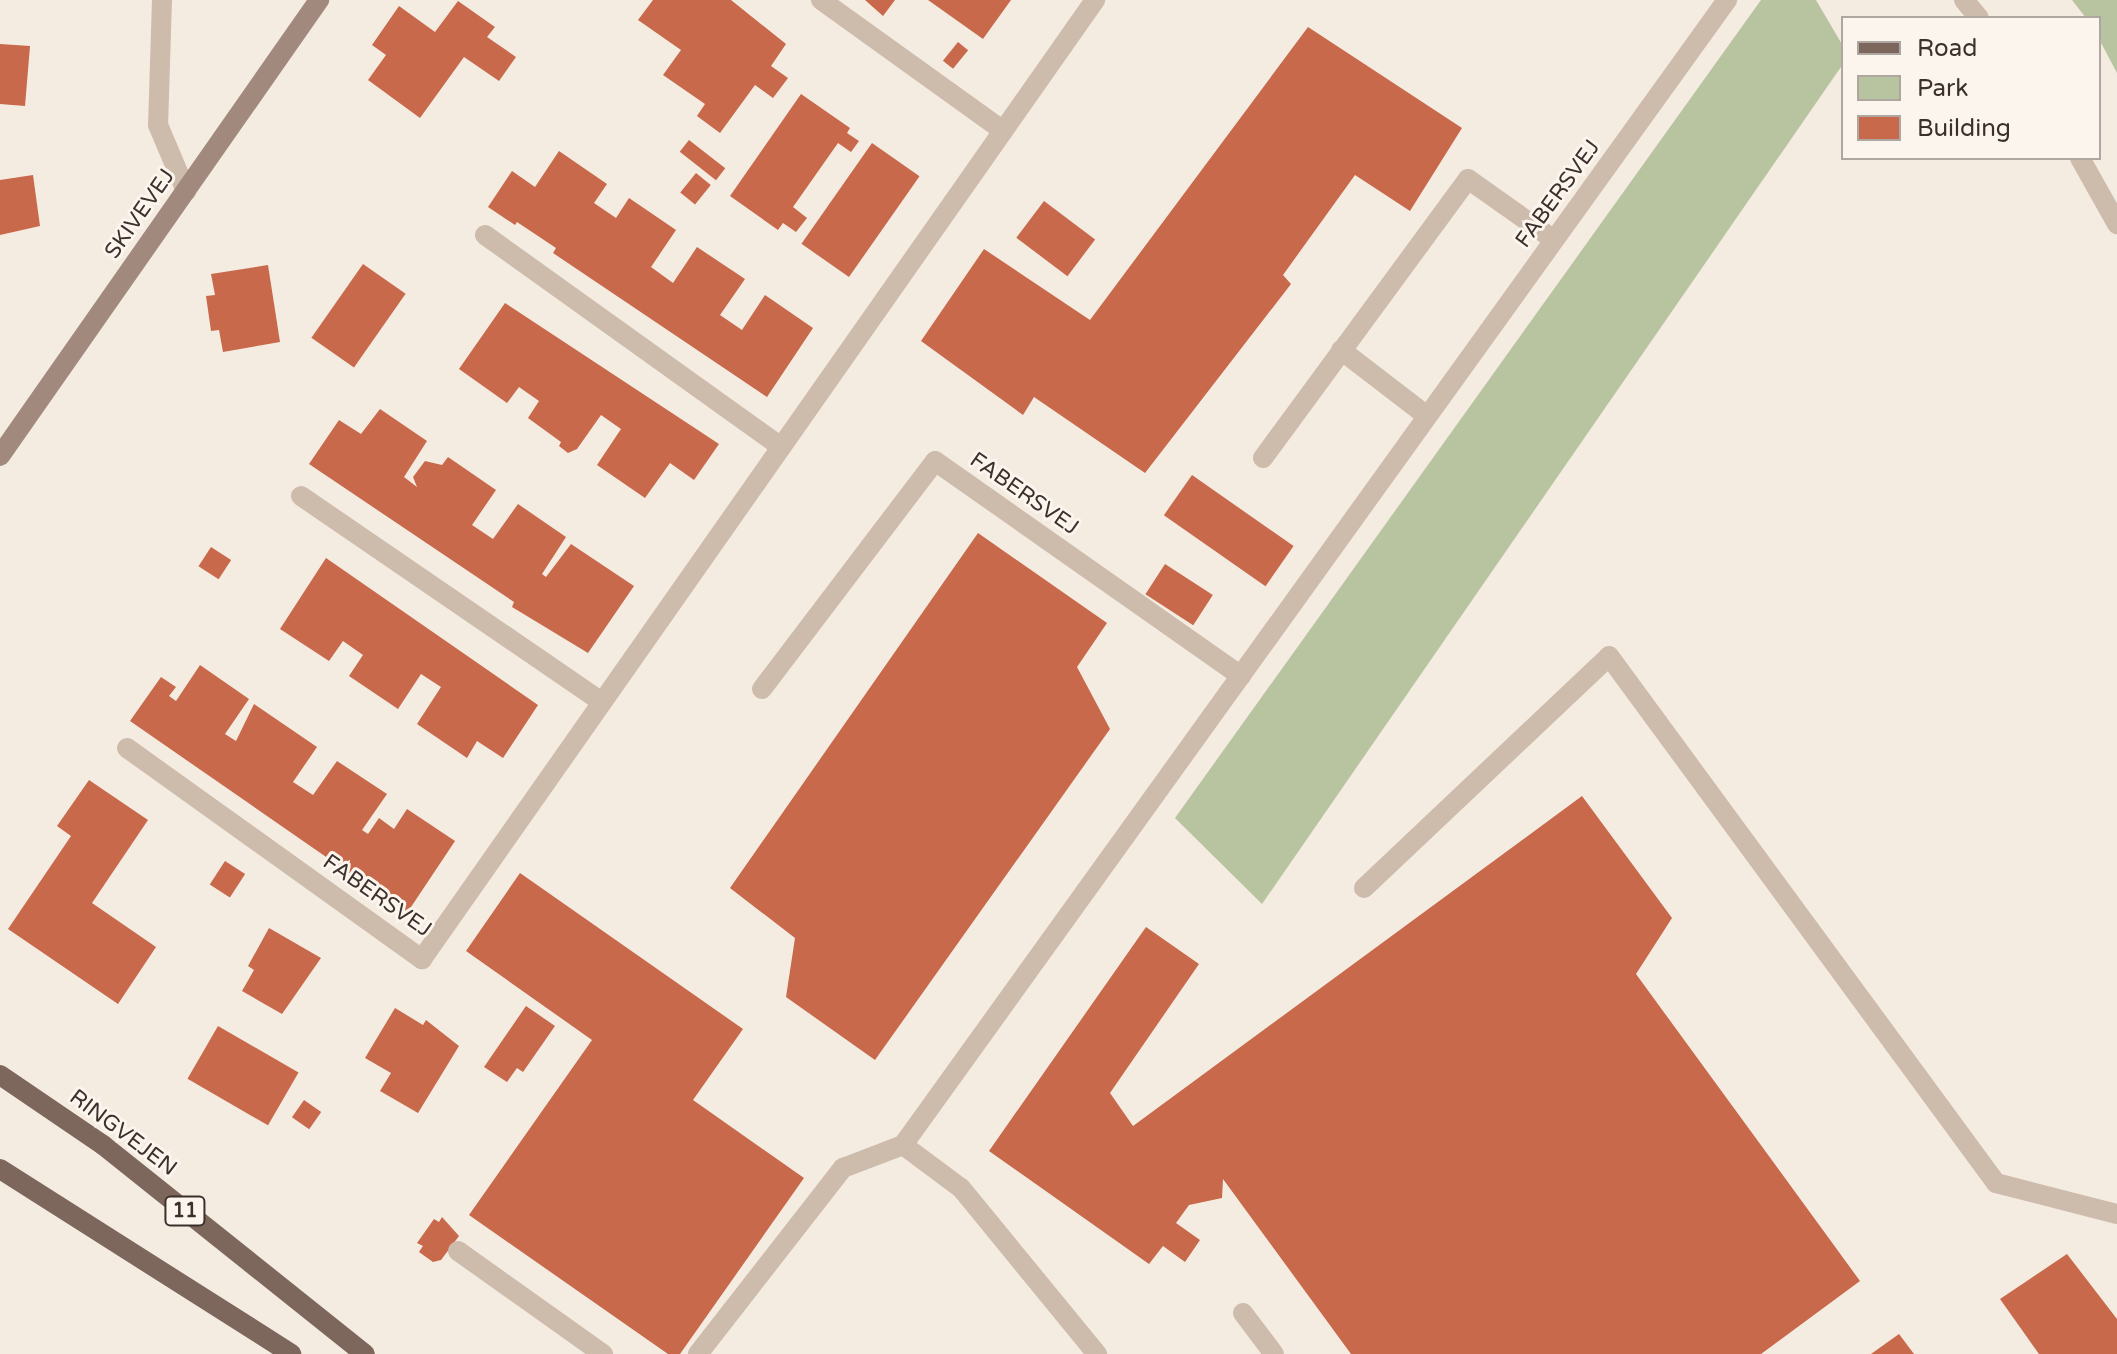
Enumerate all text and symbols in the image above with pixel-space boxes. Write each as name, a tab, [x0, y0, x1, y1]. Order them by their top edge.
legend	[1841, 16, 2101, 160]
text: Road	[1917, 34, 1977, 63]
text: Park	[1917, 74, 1968, 103]
text: Building	[1917, 114, 2011, 143]
street label: FABERSVEJ	[1510, 135, 1606, 253]
street label: SKIVEVEJ	[100, 164, 180, 264]
street label: FABERSVEJ	[965, 447, 1083, 541]
street label: FABERSVEJ	[318, 849, 436, 943]
street label: RINGVEJEN	[64, 1084, 182, 1182]
road number: 11	[163, 1195, 207, 1227]

